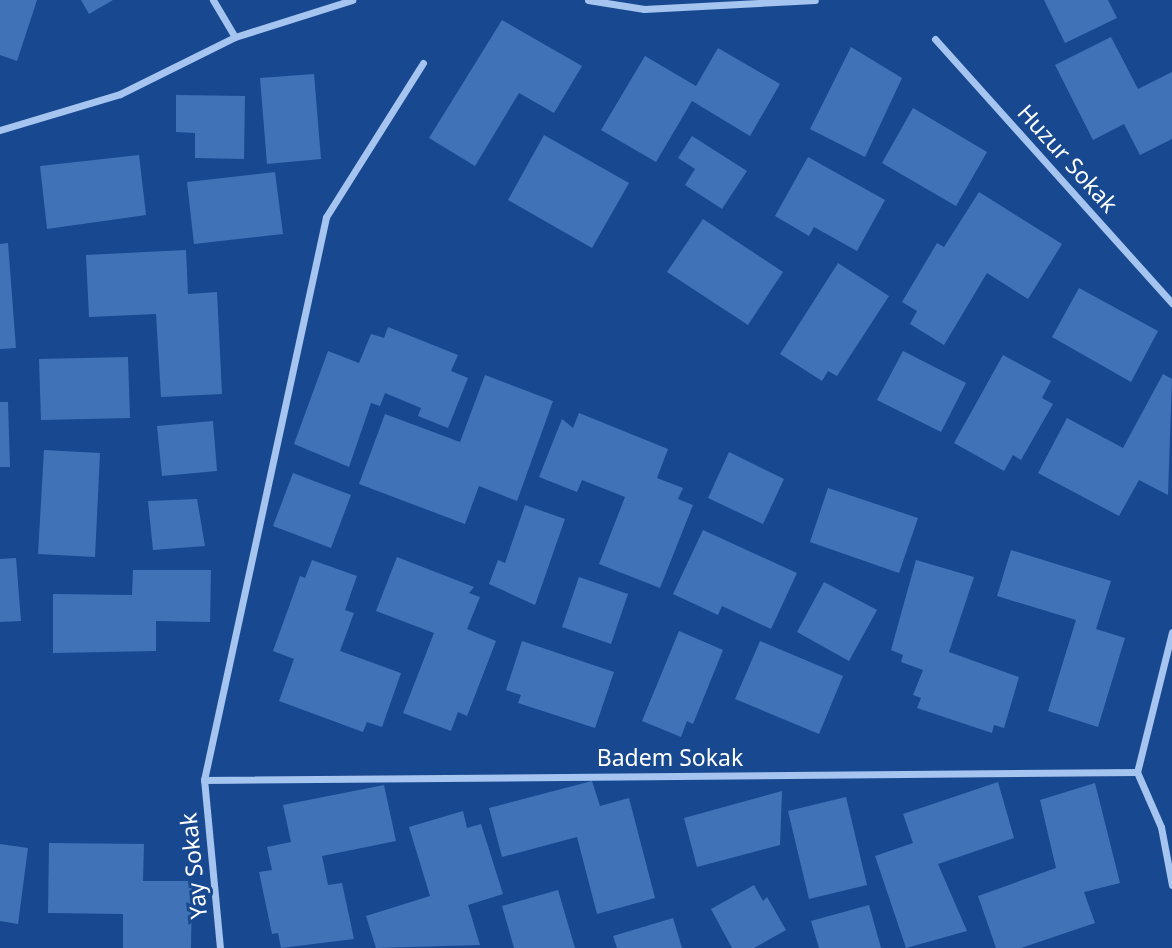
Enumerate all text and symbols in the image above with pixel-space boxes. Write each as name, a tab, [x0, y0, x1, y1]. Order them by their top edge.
street label: Huzur Sokak	[1012, 98, 1124, 218]
street label: Badem Sokak	[597, 743, 743, 771]
street label: Yay Sokak	[174, 812, 212, 920]

